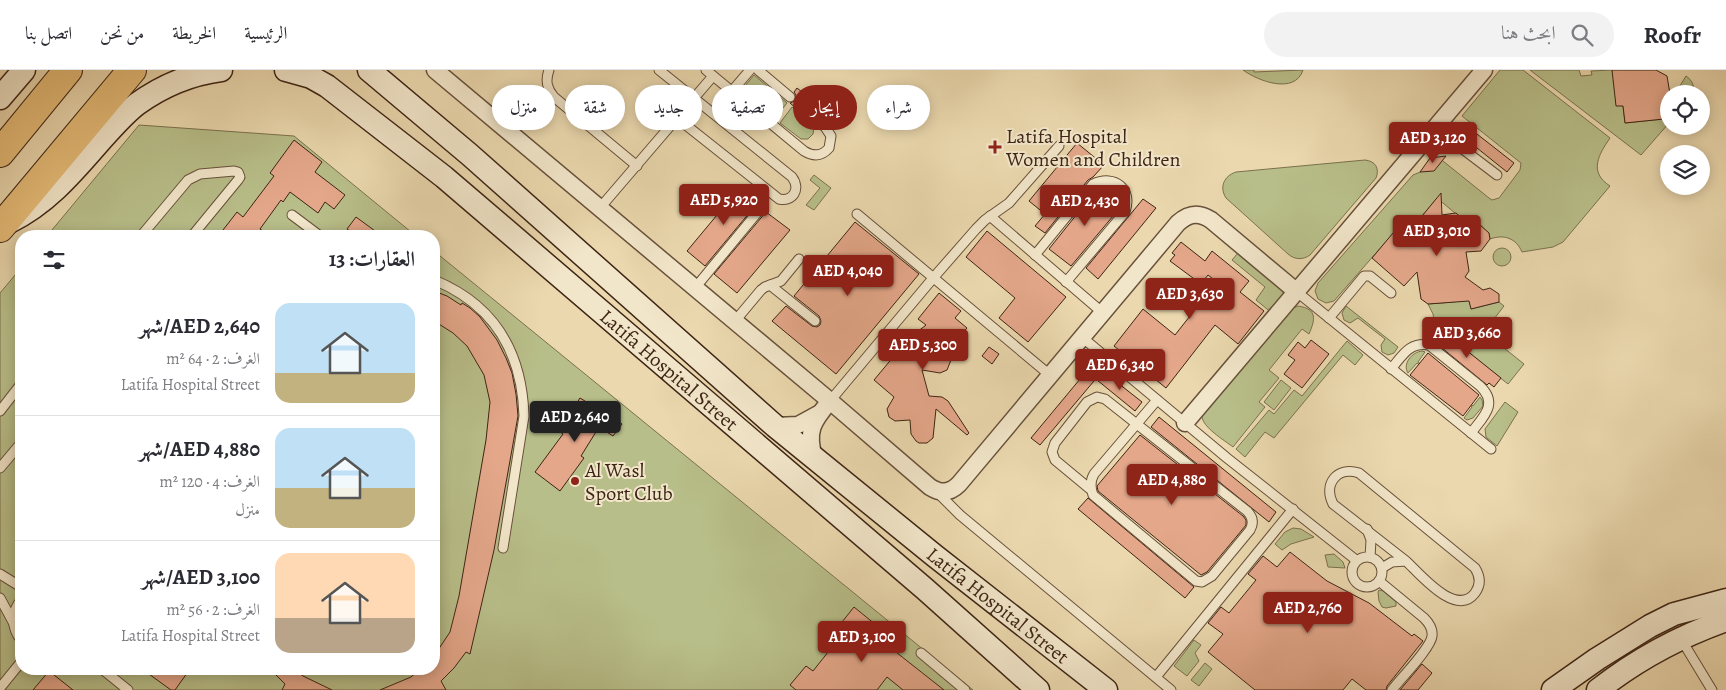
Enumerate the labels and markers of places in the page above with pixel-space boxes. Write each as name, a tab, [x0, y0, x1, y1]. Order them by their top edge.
pin: AED 3,120	[1376, 122, 1490, 164]
place label: Latifa Hospital Women and Children	[1005, 123, 1180, 173]
marker: Latifa Hospital Women and Children	[988, 140, 1002, 154]
pin: AED 5,920	[667, 184, 781, 226]
pin: AED 2,430	[1028, 184, 1142, 227]
pin: AED 3,010	[1380, 214, 1494, 257]
pin: AED 4,040	[791, 254, 905, 297]
pin: AED 3,630	[1133, 278, 1247, 320]
pin: AED 3,660	[1410, 316, 1524, 359]
pin: AED 5,300	[866, 328, 980, 371]
pin: AED 6,340	[1063, 348, 1177, 391]
pin: AED 2,640	[518, 400, 632, 443]
place label: Al Wasl Sport Club	[584, 457, 673, 507]
pin: AED 4,880	[1115, 464, 1229, 506]
marker: Al Wasl Sport Club	[569, 475, 581, 487]
pin: AED 2,760	[1251, 592, 1365, 634]
pin: AED 3,100	[805, 620, 919, 663]

